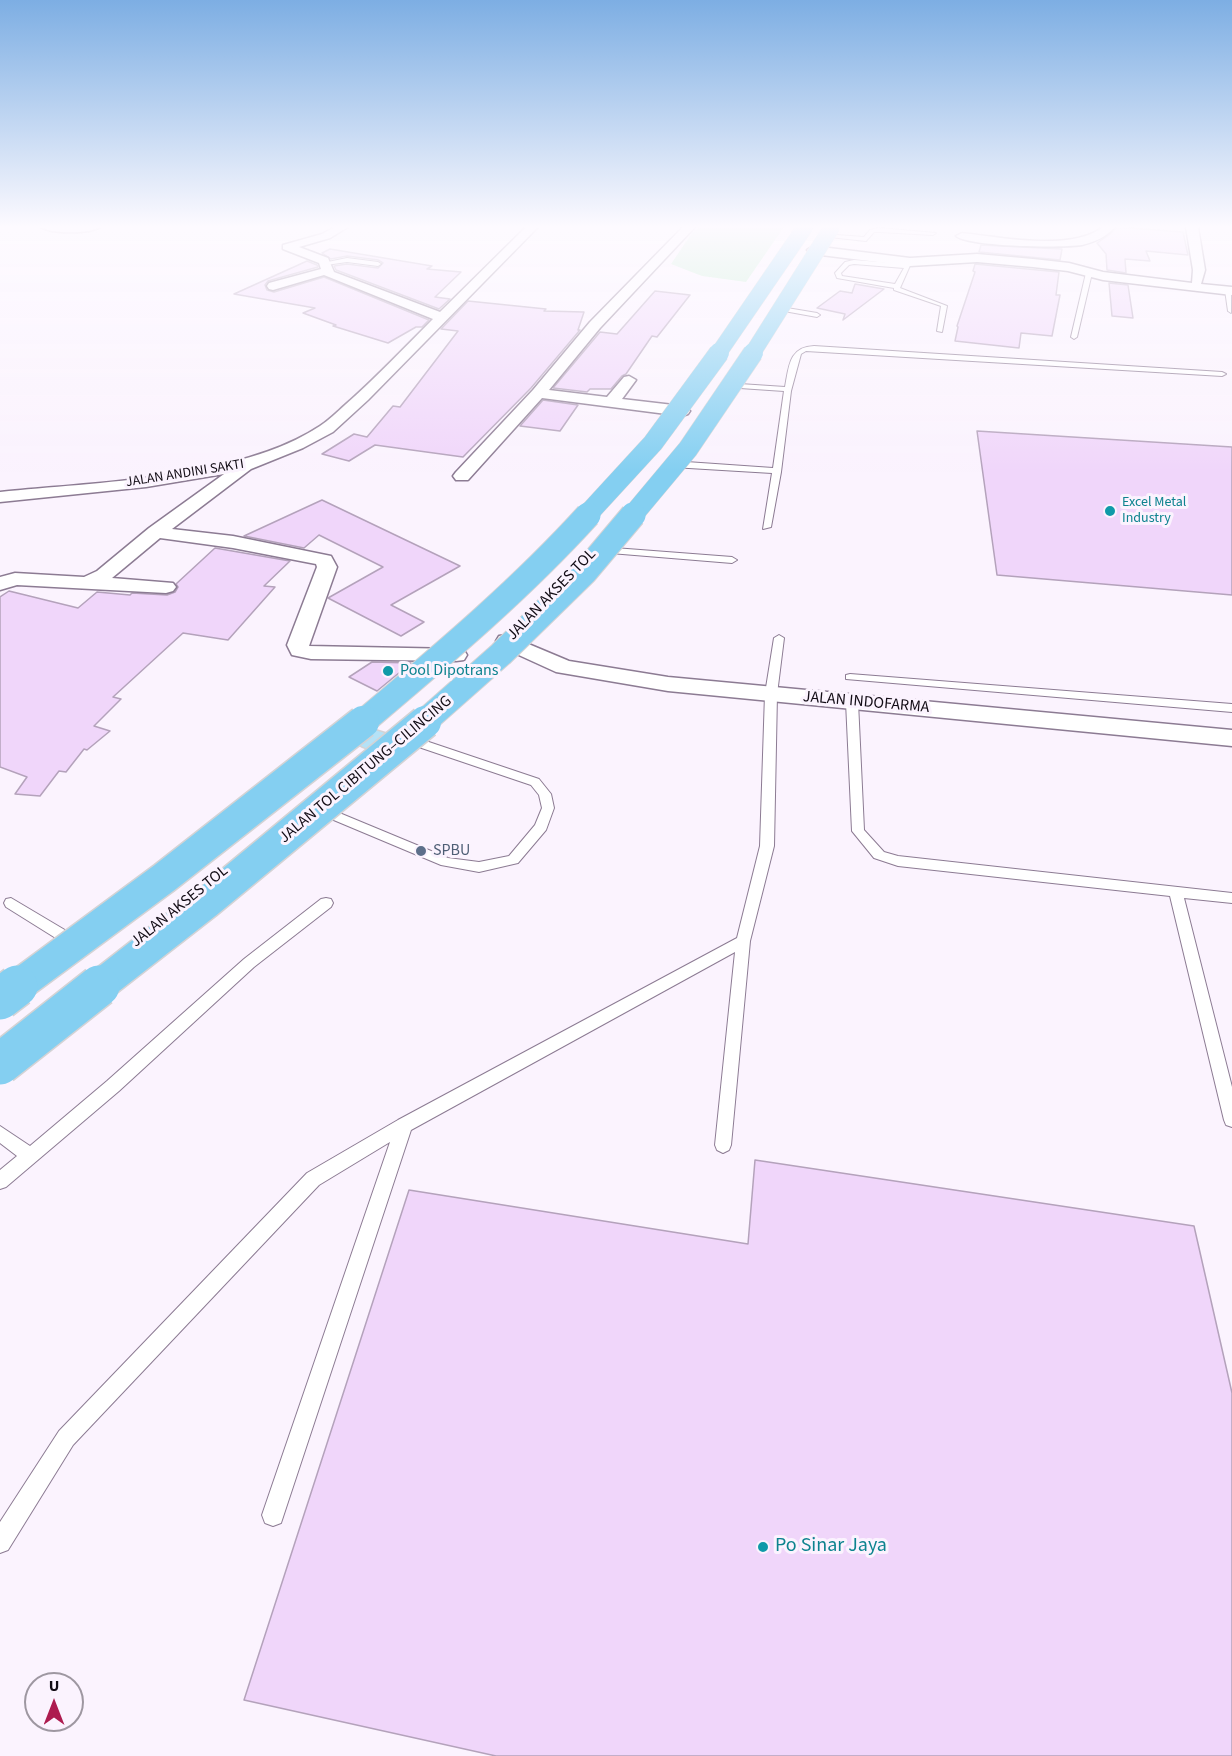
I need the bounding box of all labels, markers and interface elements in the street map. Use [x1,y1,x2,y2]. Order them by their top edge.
street label: JALAN ANDINI SAKTI [125,456,245,492]
place label: Excel Metal Industry [1122,495,1186,528]
marker: Excel Metal Industry [1103,504,1117,518]
street label: JALAN AKSES TOL [504,545,600,645]
place label: Pool Dipotrans [400,661,498,681]
marker: Pool Dipotrans [381,664,395,678]
street label: JALAN INDOFARMA [802,688,930,718]
street label: JALAN TOL CIBITUNG–CILINCING [276,692,456,848]
place label: SPBU [433,841,470,861]
marker: SPBU [414,844,428,858]
street label: JALAN AKSES TOL [128,862,232,952]
place label: Po Sinar Jaya [775,1535,887,1559]
marker: Po Sinar Jaya [756,1540,770,1554]
north arrow [24,1672,84,1732]
text: U [49,1675,59,1697]

